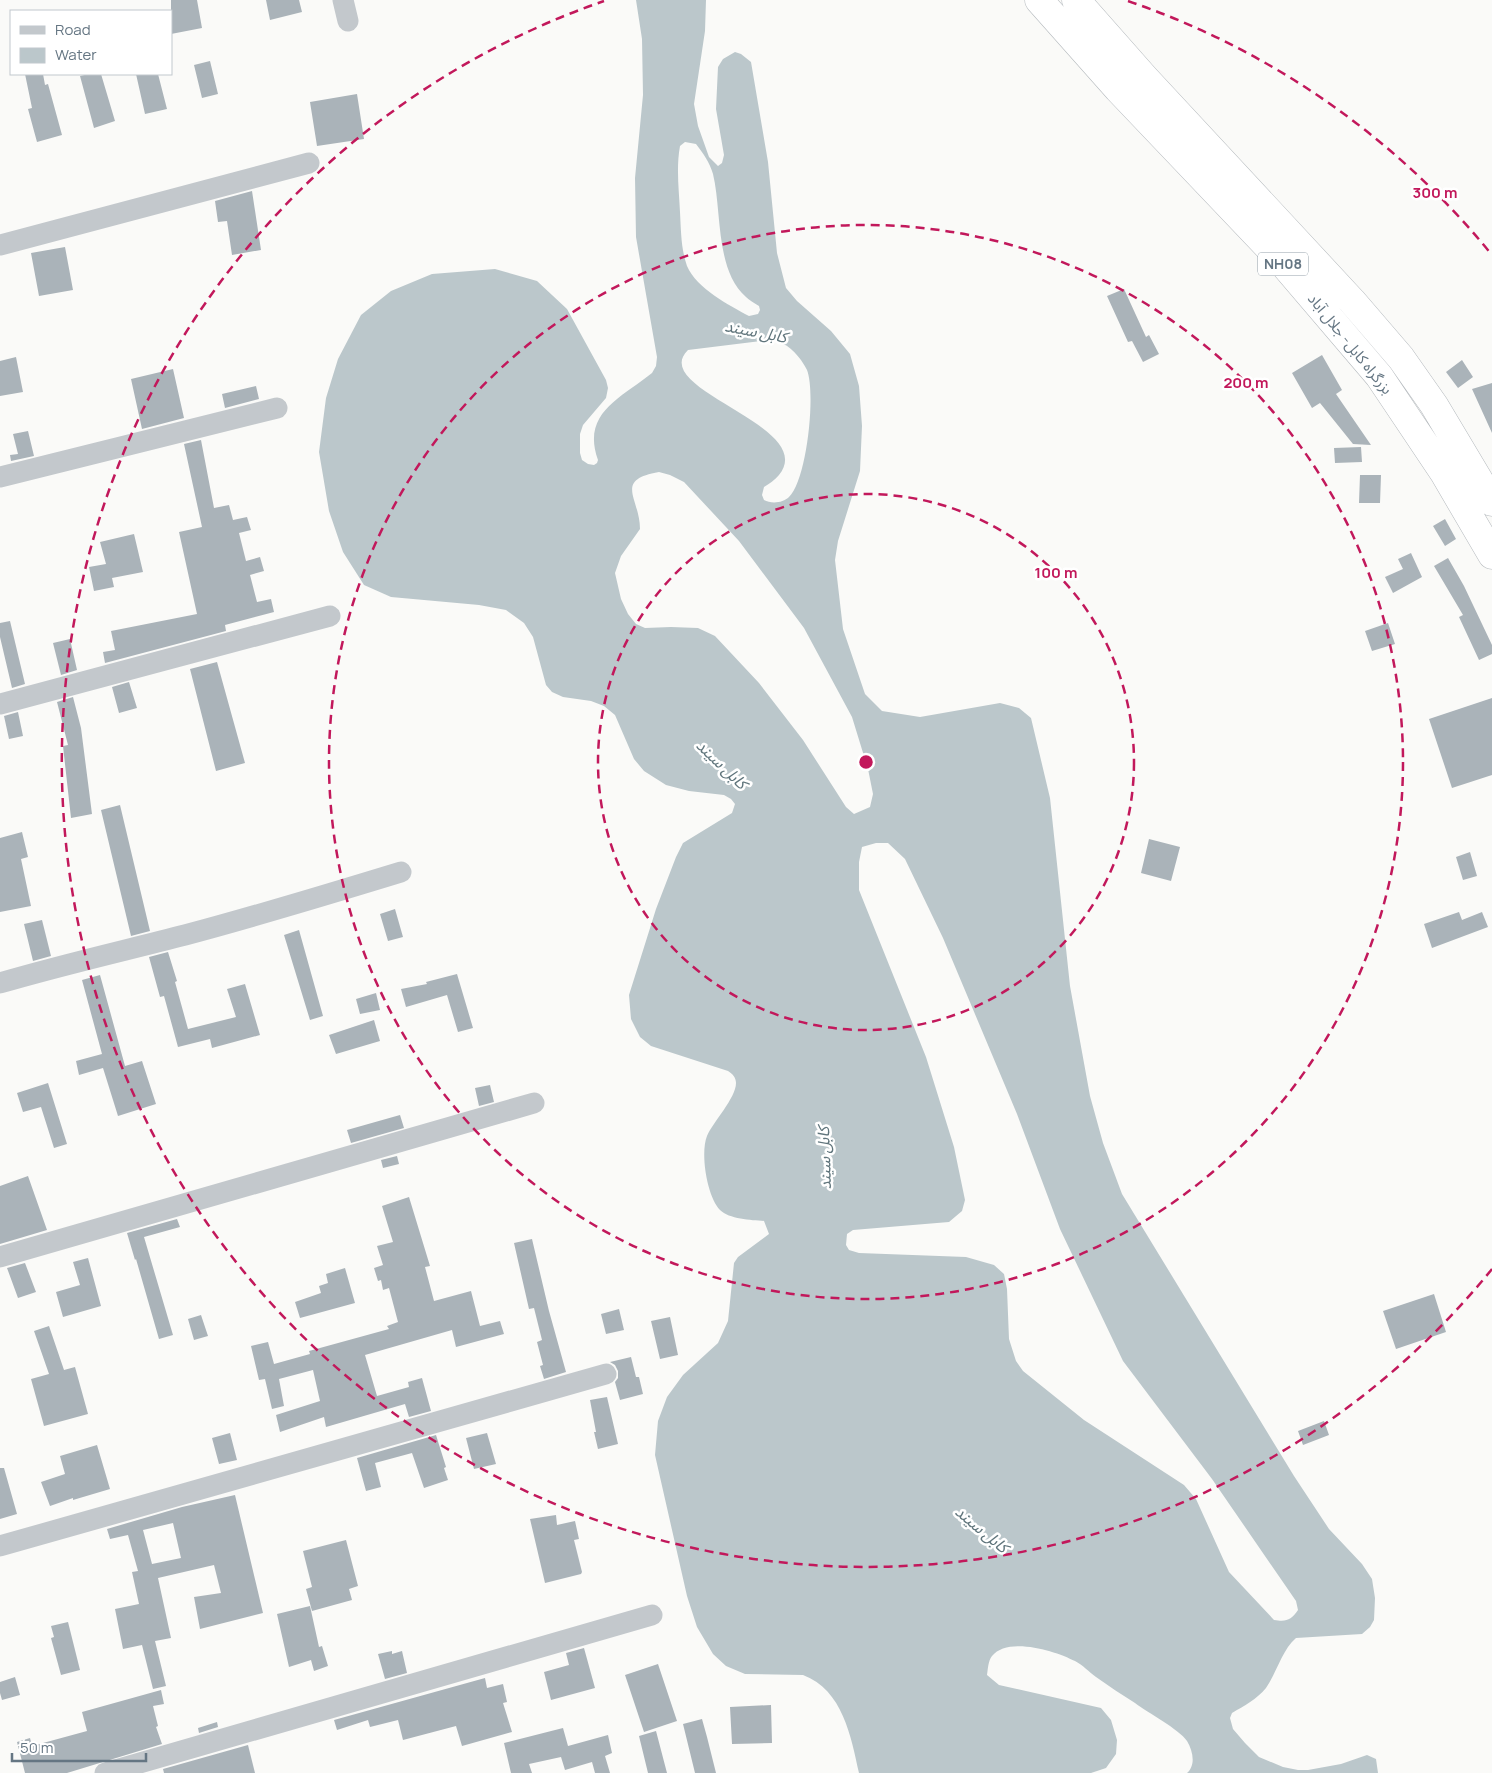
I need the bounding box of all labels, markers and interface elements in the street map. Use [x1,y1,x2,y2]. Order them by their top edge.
legend [10,10,172,75]
text: Road [55,19,91,40]
text: Water [55,44,97,65]
text: 300 m [1413,182,1457,203]
road number: NH08 [1258,252,1308,276]
street label: بزرگراه کابل- جلال آباد [1303,289,1398,399]
water label: کابل سيند [723,314,792,348]
text: 200 m [1223,372,1269,393]
text: 100 m [1035,562,1077,583]
water label: کابل سيند [692,734,755,796]
centre of rings [857,753,875,771]
water label: کابل سيند [812,1123,836,1190]
water label: کابل سيند [951,1500,1016,1560]
scale bar [12,1730,146,1762]
text: 50 m [20,1737,54,1758]

